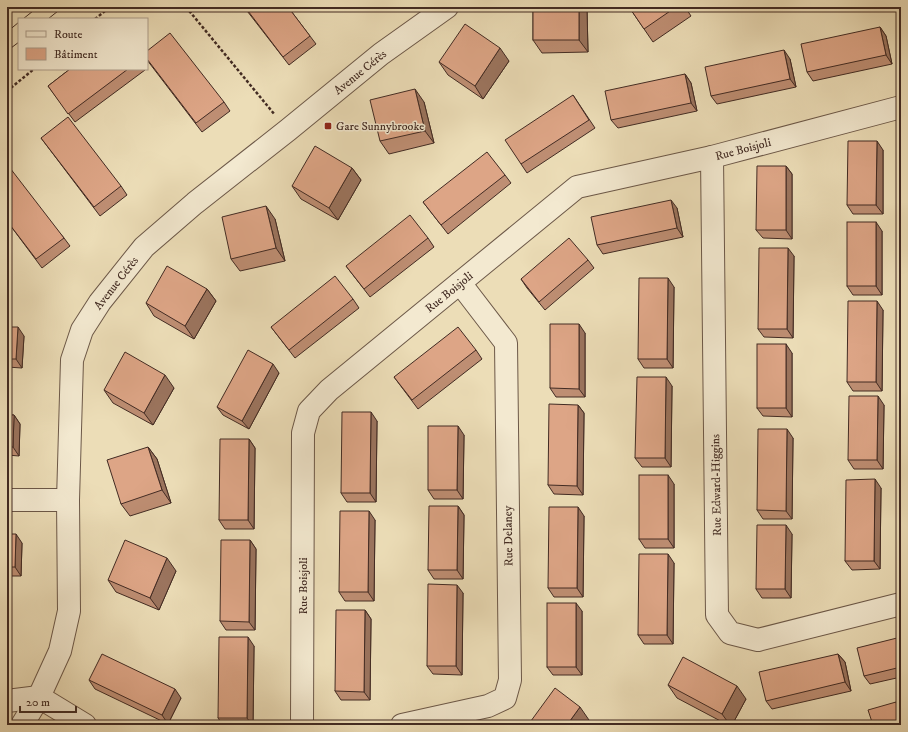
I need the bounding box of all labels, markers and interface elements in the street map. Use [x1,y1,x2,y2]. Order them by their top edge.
legend [18,18,148,70]
text: Route [54,27,82,42]
text: Bâtiment [54,47,98,62]
street label: Avenue Cérès [331,47,390,98]
place label: Gare Sunnybrooke [336,119,424,134]
marker: Gare Sunnybrooke [323,121,333,131]
street label: Rue Boisjoli [714,135,773,164]
street label: Avenue Cérès [91,254,142,313]
street label: Rue Boisjoli [422,269,476,316]
street label: Rue Edward-Higgins [708,434,725,536]
street label: Rue Delaney [500,505,517,567]
street label: Rue Boisjoli [296,557,311,615]
scale bar [20,688,76,714]
text: 20 m [26,695,50,710]

